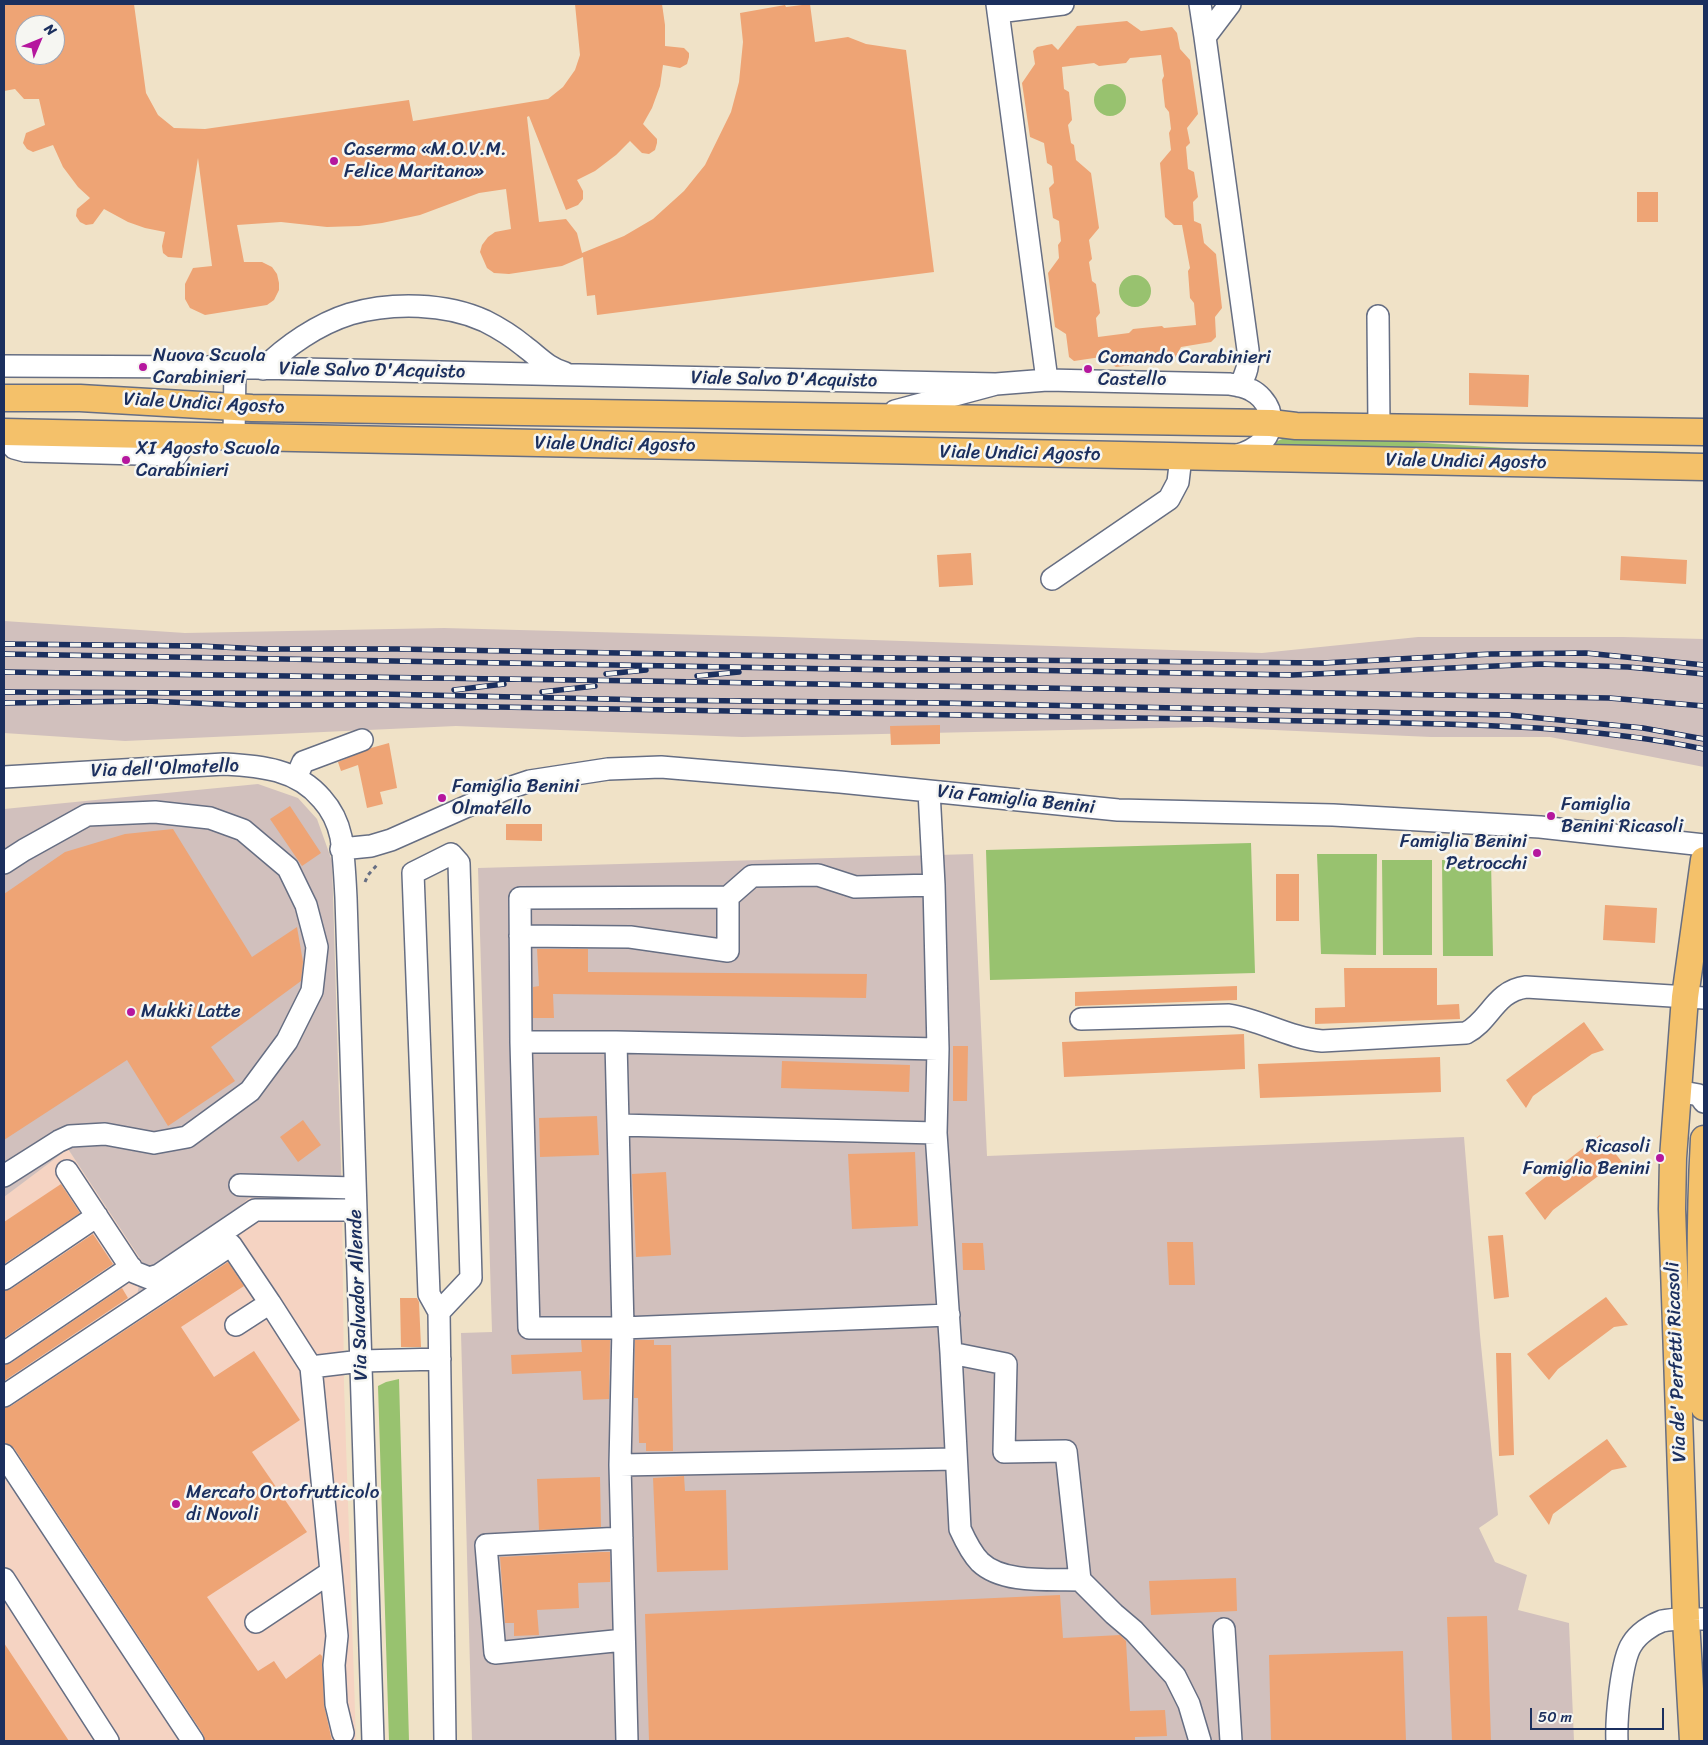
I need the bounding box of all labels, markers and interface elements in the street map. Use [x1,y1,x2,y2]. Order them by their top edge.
north arrow [15,15,65,65]
text: N [38,17,63,42]
place label: Caserma «M.O.V.M. Felice Maritano» [344,139,507,183]
marker: Caserma «M.O.V.M. Felice Maritano» [328,155,340,167]
place label: Nuova Scuola Carabinieri [153,345,266,389]
place label: Comando Carabinieri Castello [1098,347,1271,391]
street label: Viale Salvo D'Acquisto [279,358,465,384]
marker: Nuova Scuola Carabinieri [137,361,149,373]
marker: Comando Carabinieri Castello [1082,363,1094,375]
street label: Viale Salvo D'Acquisto [691,367,877,393]
street label: Viale Undici Agosto [123,388,285,420]
street label: Viale Undici Agosto [534,432,696,458]
place label: XI Agosto Scuola Carabinieri [136,438,280,482]
street label: Viale Undici Agosto [939,441,1101,467]
street label: Viale Undici Agosto [1385,449,1547,475]
marker: XI Agosto Scuola Carabinieri [120,454,132,466]
street label: Via dell'Olmatello [91,755,239,783]
place label: Famiglia Benini Olmatello [452,776,579,820]
street label: Via Famiglia Benini [936,780,1096,820]
marker: Famiglia Benini Olmatello [436,792,448,804]
place label: Famiglia Benini Ricasoli [1561,794,1683,838]
marker: Famiglia Benini Ricasoli [1545,810,1557,822]
place label: Famiglia Benini Petrocchi [1400,831,1527,875]
marker: Famiglia Benini Petrocchi [1531,847,1543,859]
place label: Mukki Latte [141,1001,241,1023]
marker: Mukki Latte [125,1006,137,1018]
place label: Ricasoli Famiglia Benini [1523,1136,1650,1180]
marker: Ricasoli Famiglia Benini [1654,1152,1666,1164]
street label: Via Salvador Allende [345,1209,373,1381]
street label: Via de' Perfetti Ricasoli [1662,1261,1692,1463]
place label: Mercato Ortofrutticolo di Novoli [186,1482,379,1526]
marker: Mercato Ortofrutticolo di Novoli [170,1498,182,1510]
scale bar [1533,1698,1667,1730]
text: 50 m [1538,1704,1572,1730]

